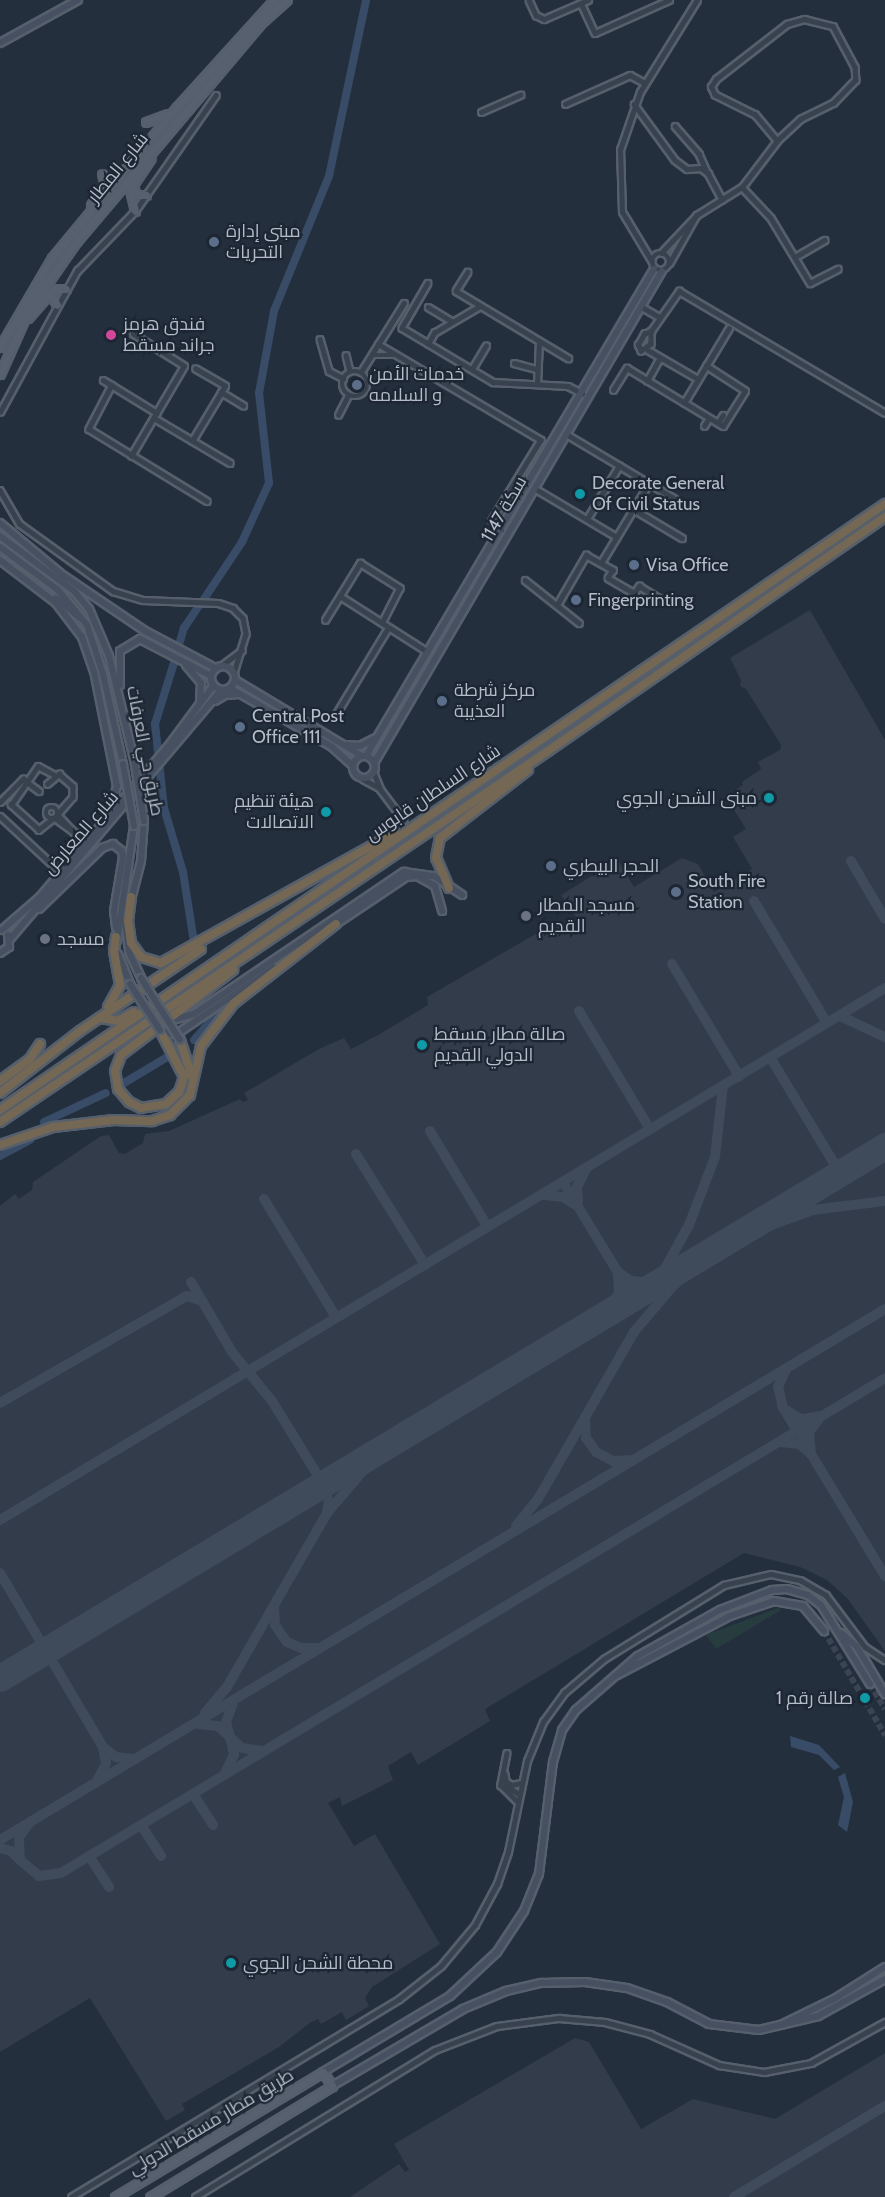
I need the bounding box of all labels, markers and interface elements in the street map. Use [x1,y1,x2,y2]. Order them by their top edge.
street label: شارع المطار [83,128,153,208]
place label: مبنى إدارة التحريات [226,221,301,264]
marker: مبنى إدارة التحريات [207,235,221,249]
place label: فندق هرمز جراند مسقط [123,314,215,356]
marker: فندق هرمز جراند مسقط [104,328,118,342]
place label: خدمات الأمن و السلامه [369,364,464,406]
marker: خدمات الأمن و السلامه [350,378,364,392]
street label: سكة 1147 [477,472,531,546]
place label: Decorate General Of Civil Status [592,473,724,516]
marker: Decorate General Of Civil Status [573,487,587,501]
place label: Visa Office [646,554,728,576]
marker: Visa Office [627,558,641,572]
place label: Fingerprinting [588,589,693,611]
marker: Fingerprinting [569,593,583,607]
place label: مركز شرطة العذيبة [454,680,535,722]
street label: طريق حي العرفات [122,684,168,818]
marker: مركز شرطة العذيبة [435,694,449,708]
place label: Central Post Office 111 [252,706,344,748]
marker: Central Post Office 111 [233,720,247,734]
street label: شارع السلطان قابوس [362,740,504,846]
street label: شارع المعارض [39,787,123,879]
place label: مبنى الشحن الجوي [616,787,757,809]
place label: هيئة تنظيم الاتصالات [234,791,314,834]
marker: مبنى الشحن الجوي [762,791,776,805]
marker: هيئة تنظيم الاتصالات [319,805,333,819]
place label: الحجر البيطري [563,855,659,877]
marker: الحجر البيطري [544,859,558,873]
place label: South Fire Station [688,871,765,914]
marker: South Fire Station [669,885,683,899]
place label: مسجد المطار القديم [538,895,635,938]
marker: مسجد المطار القديم [519,909,533,923]
place label: مسجد [57,928,105,950]
marker: مسجد [38,932,52,946]
place label: صالة مطار مسقط الدولي القديم [434,1024,565,1066]
marker: صالة مطار مسقط الدولي القديم [415,1038,429,1052]
place label: صالة رقم 1 [776,1687,853,1709]
marker: صالة رقم 1 [858,1691,872,1705]
place label: محطة الشحن الجوي [243,1952,393,1974]
marker: محطة الشحن الجوي [224,1956,238,1970]
street label: طريق مطار مسقط الدولي [125,2064,297,2180]

